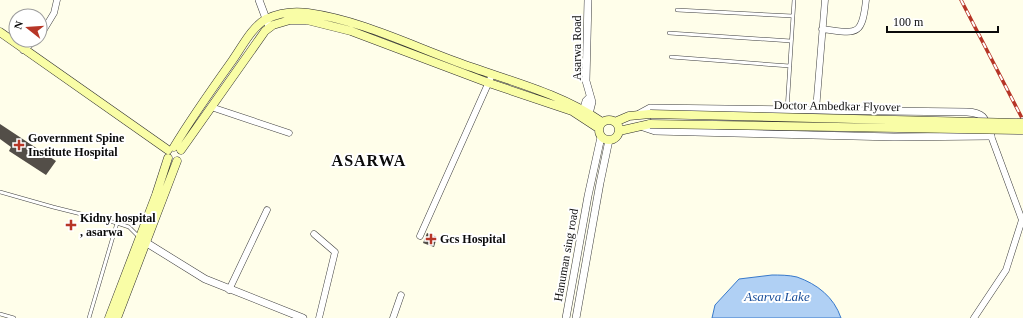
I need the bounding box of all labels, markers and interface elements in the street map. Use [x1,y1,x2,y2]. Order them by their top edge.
north arrow [8,8,48,48]
scale bar [887,8,998,34]
text: 100 m [893,15,924,29]
street label: Asarwa Road [570,16,584,80]
text: N [12,19,25,31]
street label: Doctor Ambedkar Flyover [774,98,900,114]
place label: Government Spine Institute Hospital [28,131,125,159]
marker: Government Spine Institute Hospital [13,139,25,151]
district label: ASARWA [332,152,406,169]
street label: Hanuman sing road [551,208,581,302]
place label: Kidny hospital , asarwa [80,211,156,239]
marker: Kidny hospital , asarwa [65,219,77,231]
place label: Gcs Hospital [440,232,506,246]
marker: Gcs Hospital [425,233,437,245]
water label: Asarva Lake [743,289,810,304]

